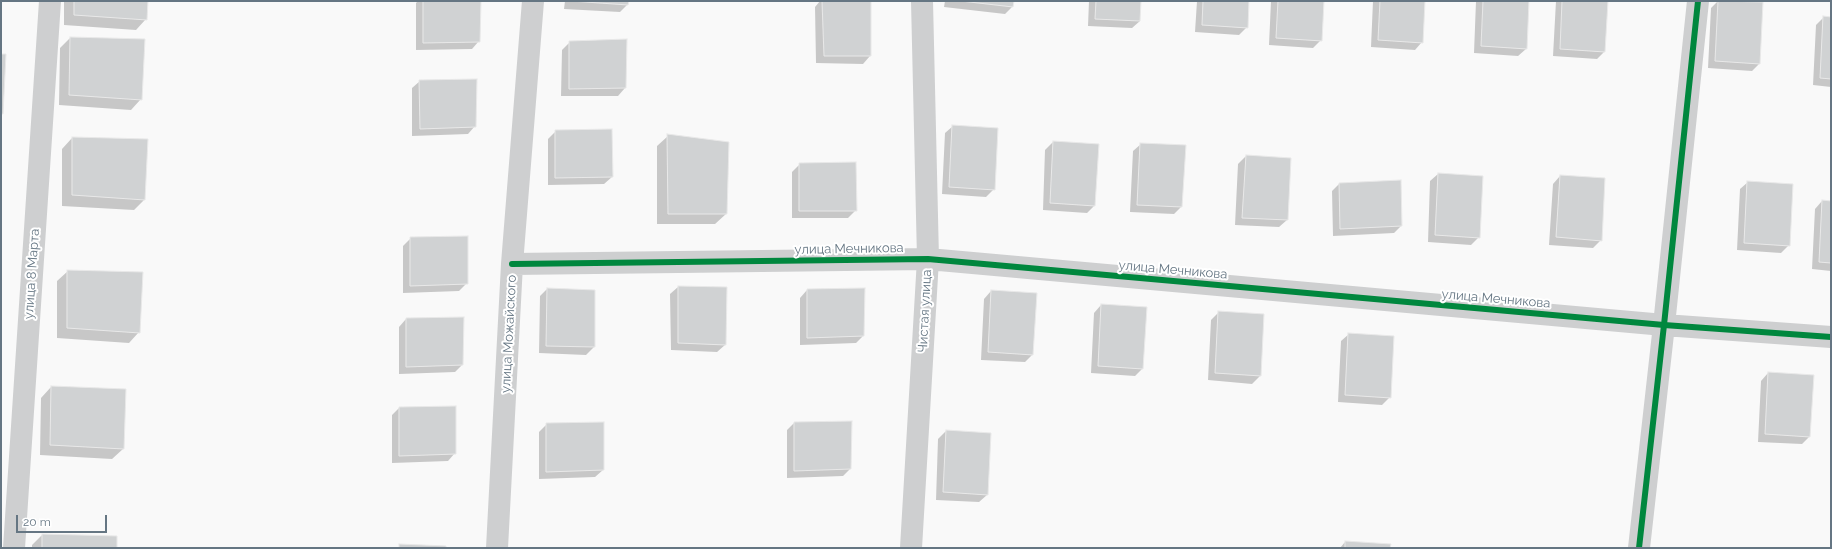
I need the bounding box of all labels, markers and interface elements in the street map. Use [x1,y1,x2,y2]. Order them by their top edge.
street label: улица 8 Марта [21,228,43,320]
street label: улица Мечникова [794,240,904,258]
street label: улица Мечникова [1118,257,1228,283]
street label: Чистая улица [915,269,935,353]
street label: улица Можайского [498,274,520,394]
street label: улица Мечникова [1441,286,1551,312]
scale bar [18,507,109,533]
text: 20 m [23,515,51,529]

